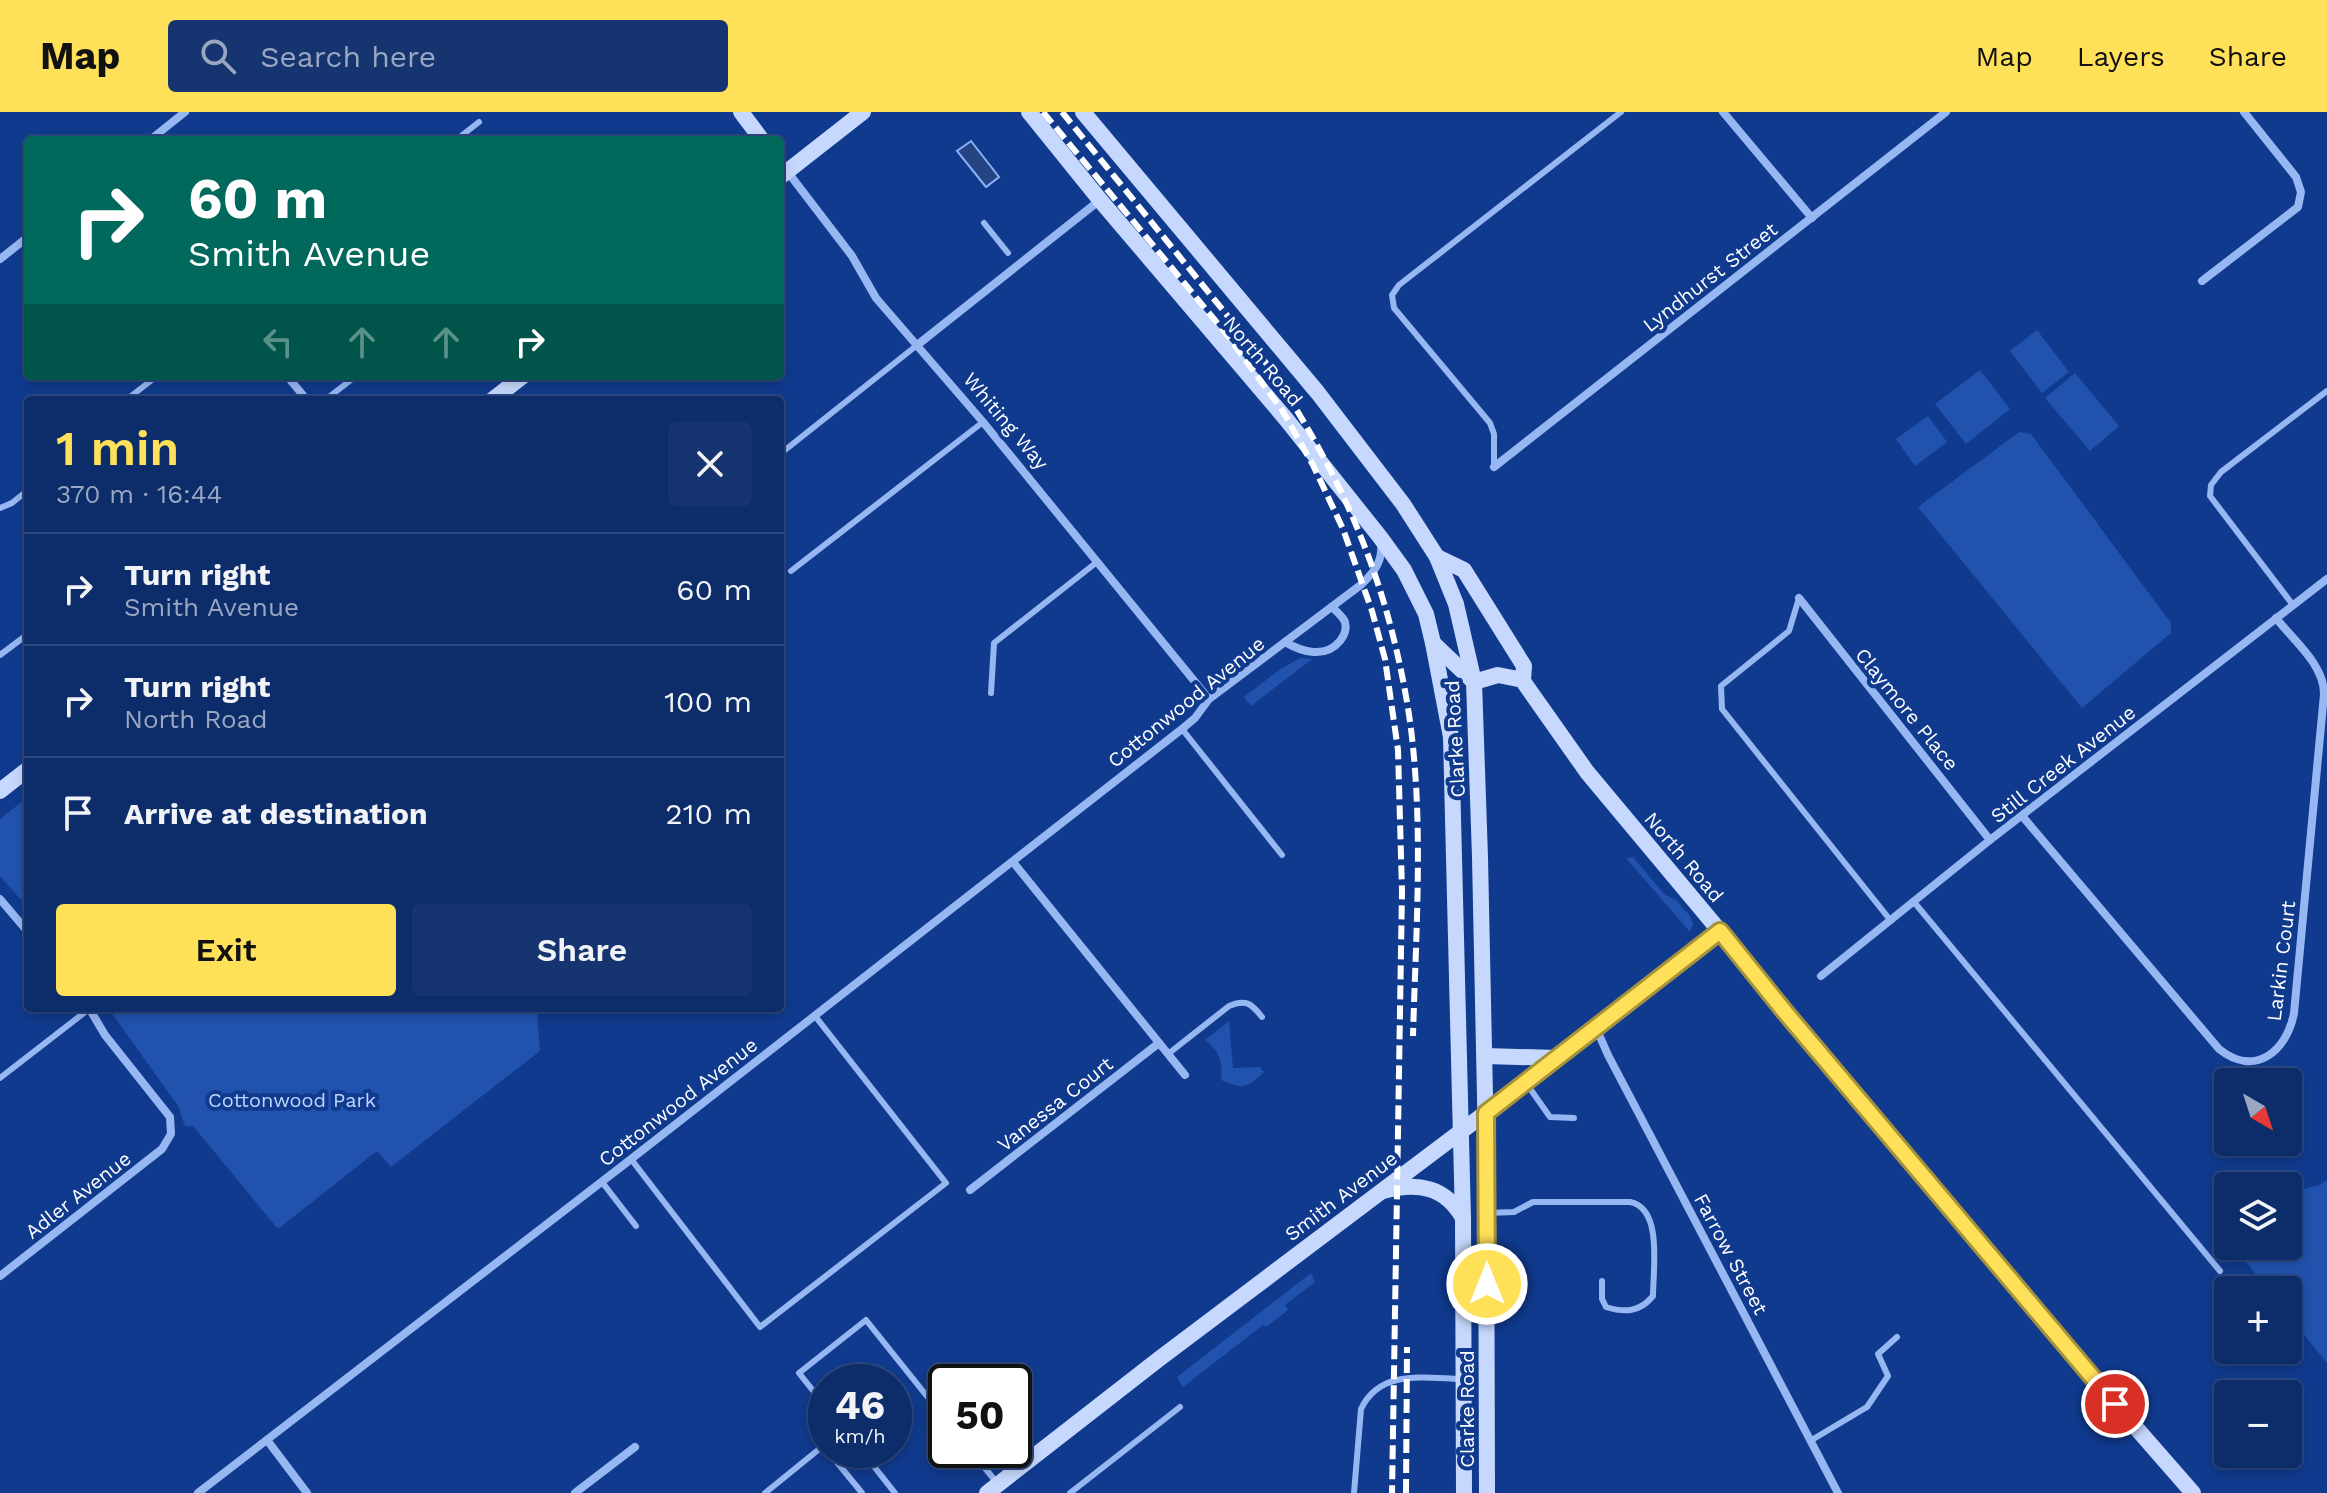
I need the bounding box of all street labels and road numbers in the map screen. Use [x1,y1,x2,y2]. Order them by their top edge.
street label: Lyndhurst Street [1638,217,1782,337]
street label: North Road [1218,311,1308,411]
street label: Whiting Way [958,368,1054,475]
street label: Cottonwood Avenue [1103,631,1269,773]
street label: Claymore Place [1850,643,1964,775]
street label: Clarke Road [1440,680,1470,798]
street label: Still Creek Avenue [1986,700,2140,828]
street label: North Road [1639,807,1729,907]
street label: Larkin Court [2262,899,2300,1023]
street label: Cottonwood Avenue [594,1033,762,1171]
street label: Vanessa Court [993,1051,1118,1156]
street label: Adler Avenue [20,1146,136,1244]
street label: Smith Avenue [1280,1146,1402,1246]
street label: Farrow Street [1689,1189,1773,1319]
street label: Clarke Road [1455,1350,1479,1468]

